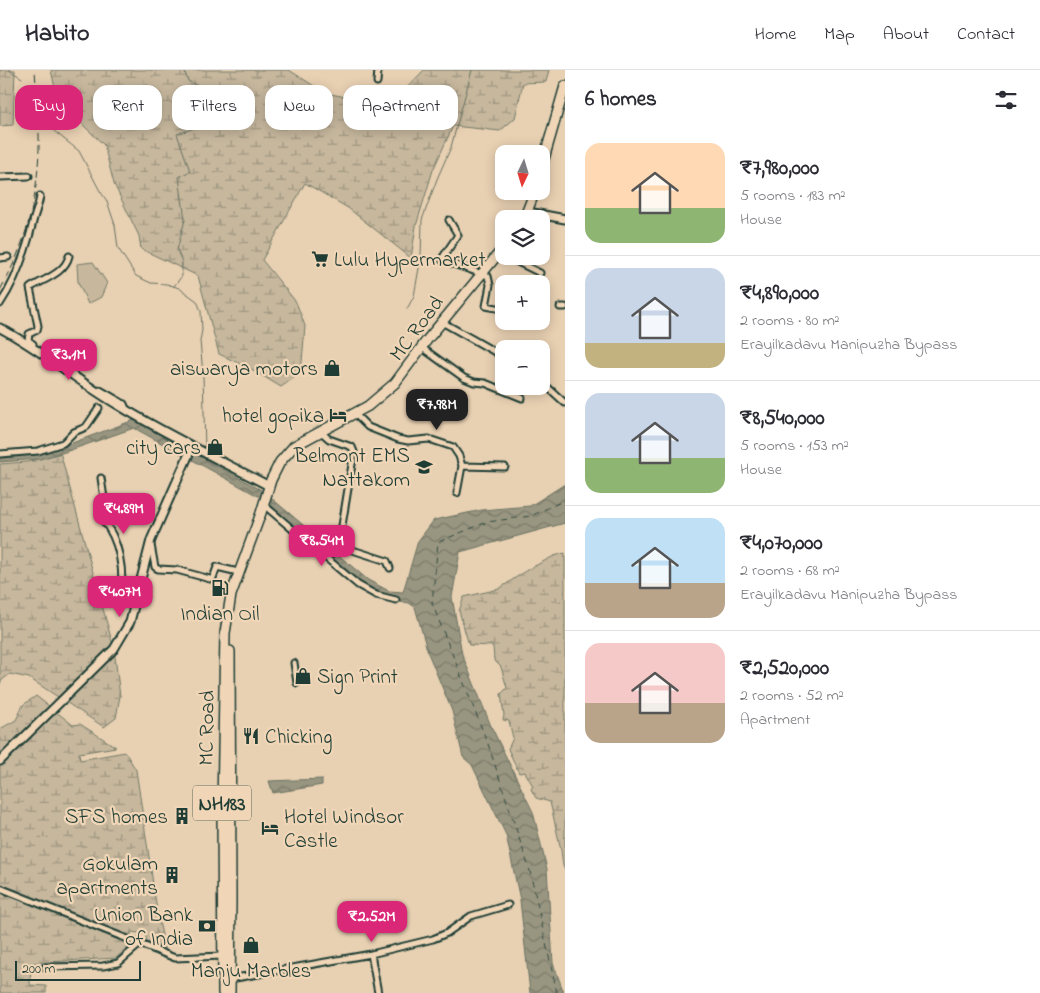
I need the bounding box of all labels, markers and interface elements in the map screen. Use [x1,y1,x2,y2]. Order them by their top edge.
text: Habito [25,17,89,52]
text: Home [755,22,796,48]
text: Map [824,22,855,48]
text: About [883,22,929,48]
text: Contact [957,22,1015,48]
chip: Buy [15,85,83,130]
chip: Rent [93,85,162,130]
chip: Filters [172,85,255,130]
chip: New [265,85,333,130]
chip: Apartment [343,85,458,130]
text: 6 homes [585,85,657,115]
icon: filters [992,86,1020,114]
north arrow [495,145,550,200]
map controls [495,145,550,395]
text: ₹7,980,000 [740,154,819,184]
icon: home [625,163,685,223]
text: 5 rooms · 183 m² [740,184,846,208]
text: House [740,208,782,232]
button: layers [495,210,550,265]
place label: Lulu Hypermarket [334,246,485,278]
supermarket icon: Lulu Hypermarket [310,249,330,269]
button: + [495,275,550,330]
text: ₹4,890,000 [740,279,819,309]
icon: home [625,288,685,348]
street label: MC Road [383,290,452,368]
text: 2 rooms · 80 m² [740,309,840,333]
text: Erayilkadavu Manipuzha Bypass [740,333,958,357]
pin: ₹3.1M [34,338,104,381]
button: − [495,340,550,395]
text: ₹3.1M [52,343,86,367]
place label: aiswarya motors [170,355,318,387]
shop icon: aiswarya motors [322,358,342,378]
pin: ₹7.98M [396,388,478,431]
text: ₹7.98M [417,393,457,417]
place label: hotel gopika [222,402,324,434]
text: ₹8,540,000 [740,404,825,434]
hotel icon: hotel gopika [328,405,348,425]
icon: home [625,413,685,473]
place label: city cars [126,434,201,466]
text: 5 rooms · 153 m² [740,434,849,458]
shop icon: city cars [205,437,225,457]
place label: Belmont EMS Nattakom [293,442,410,496]
school or university icon: Belmont EMS Nattakom [414,457,434,477]
text: House [740,458,782,482]
pin: ₹4.89M [83,492,165,535]
text: ₹4.89M [104,497,144,521]
pin: ₹8.54M [281,524,363,567]
text: ₹8.54M [300,529,344,553]
text: ₹4,070,000 [740,529,823,559]
icon: home [625,538,685,598]
text: 2 rooms · 68 m² [740,559,840,583]
pin: ₹4.07M [79,576,161,618]
fuel station icon: Indian Oil [210,578,230,598]
text: ₹4.07M [99,580,141,604]
text: Erayilkadavu Manipuzha Bypass [740,583,958,607]
place label: Indian Oil [181,600,259,630]
text: ₹2,520,000 [740,654,829,684]
place label: Sign Print [317,663,398,695]
icon: home [625,663,685,723]
shop icon: Sign Print [293,666,313,686]
text: 2 rooms · 52 m² [740,684,844,708]
street label: MC Road [192,690,224,766]
text: Apartment [740,708,810,732]
place label: Chicking [265,723,332,755]
restaurant icon: Chicking [241,726,261,746]
road number: NH183 [193,786,251,820]
place label: SFS homes [65,803,168,833]
place label: Hotel Windsor Castle [284,803,404,857]
building icon: SFS homes [172,806,192,826]
hotel icon: Hotel Windsor Castle [260,818,280,838]
place label: Gokulam apartments [57,850,158,904]
building icon: Gokulam apartments [162,865,182,885]
pin: ₹2.52M [331,900,413,943]
place label: Union Bank of India [94,901,194,955]
text: ₹2.52M [348,905,396,929]
bank icon: Union Bank of India [197,916,217,936]
shop icon: Manju Marbles [241,935,261,955]
place label: Manju Marbles [191,957,311,987]
scale bar [15,958,141,981]
text: 200 m [22,959,55,980]

